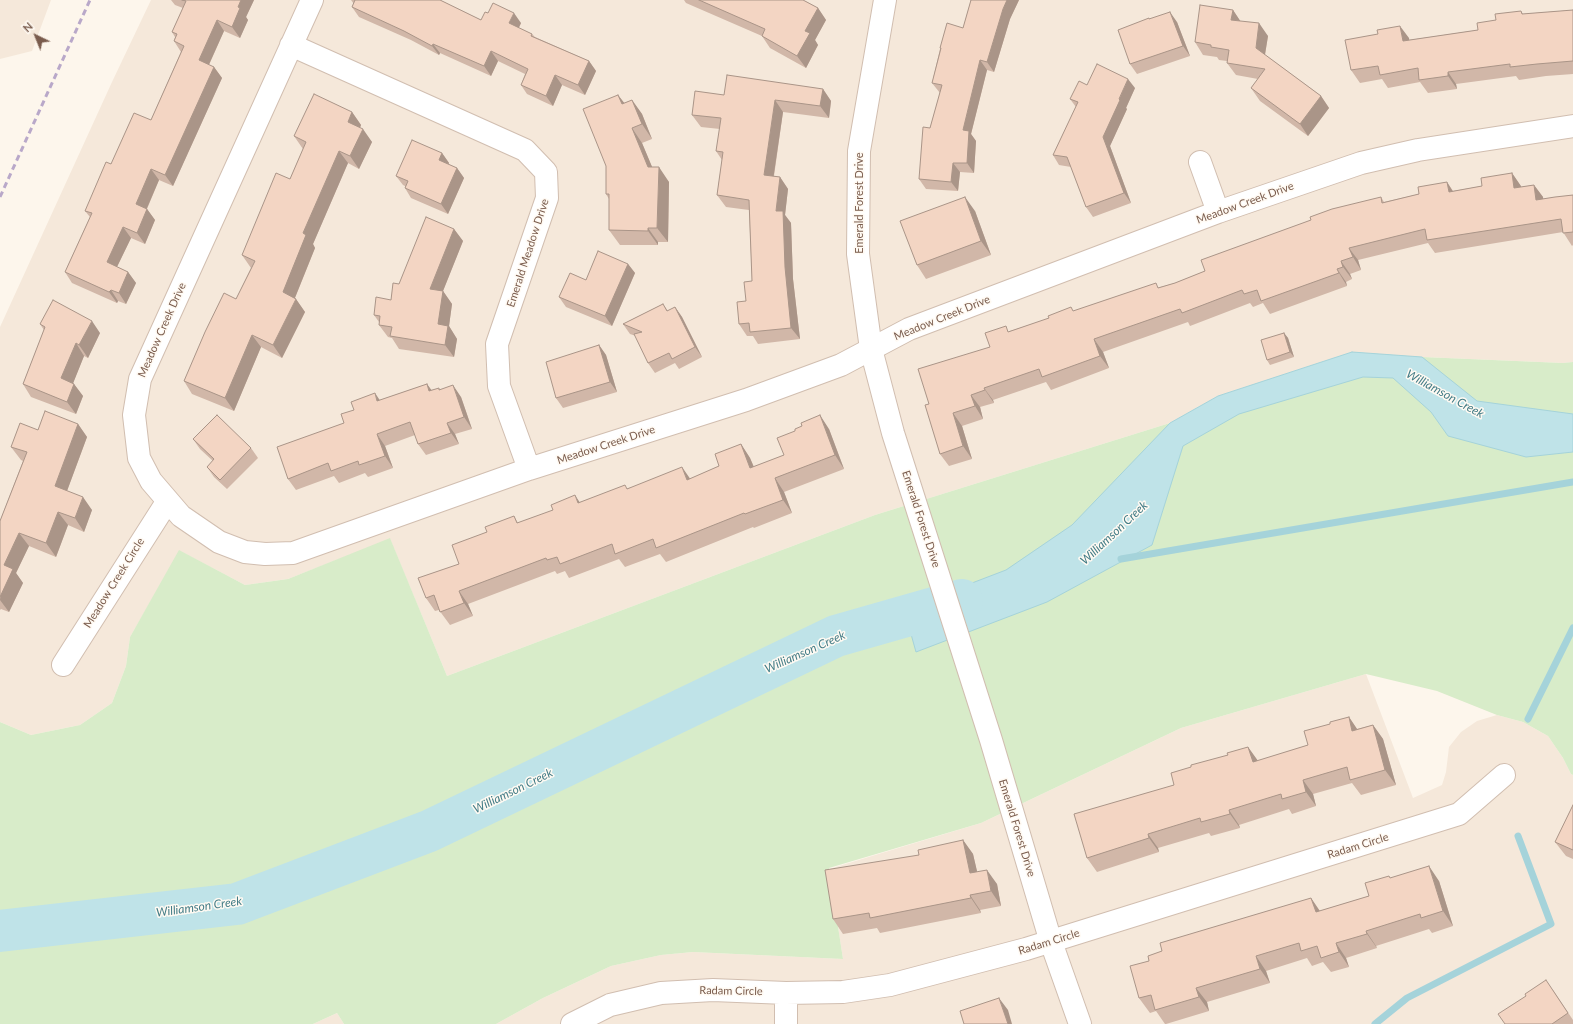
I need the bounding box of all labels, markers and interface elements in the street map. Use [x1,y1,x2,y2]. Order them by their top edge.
north arrow [16,16,56,56]
text: N [20,19,35,35]
street label: Emerald Forest Drive [852,152,866,254]
street label: Meadow Creek Drive [1195,179,1295,227]
street label: Emerald Meadow Drive [504,197,552,309]
street label: Meadow Creek Drive [135,281,189,379]
street label: Meadow Creek Drive [892,293,992,343]
water label: Williamson Creek [1404,367,1486,421]
street label: Meadow Creek Drive [555,423,657,467]
street label: Emerald Forest Drive [899,469,943,569]
water label: Williamson Creek [1077,498,1151,568]
street label: Meadow Creek Circle [81,536,147,630]
water label: Williamson Creek [763,628,847,676]
water label: Williamson Creek [471,766,555,816]
street label: Emerald Forest Drive [996,778,1038,878]
street label: Radam Circle [1326,830,1390,862]
water label: Williamson Creek [155,894,243,920]
street label: Radam Circle [1017,926,1081,958]
street label: Radam Circle [699,984,763,998]

